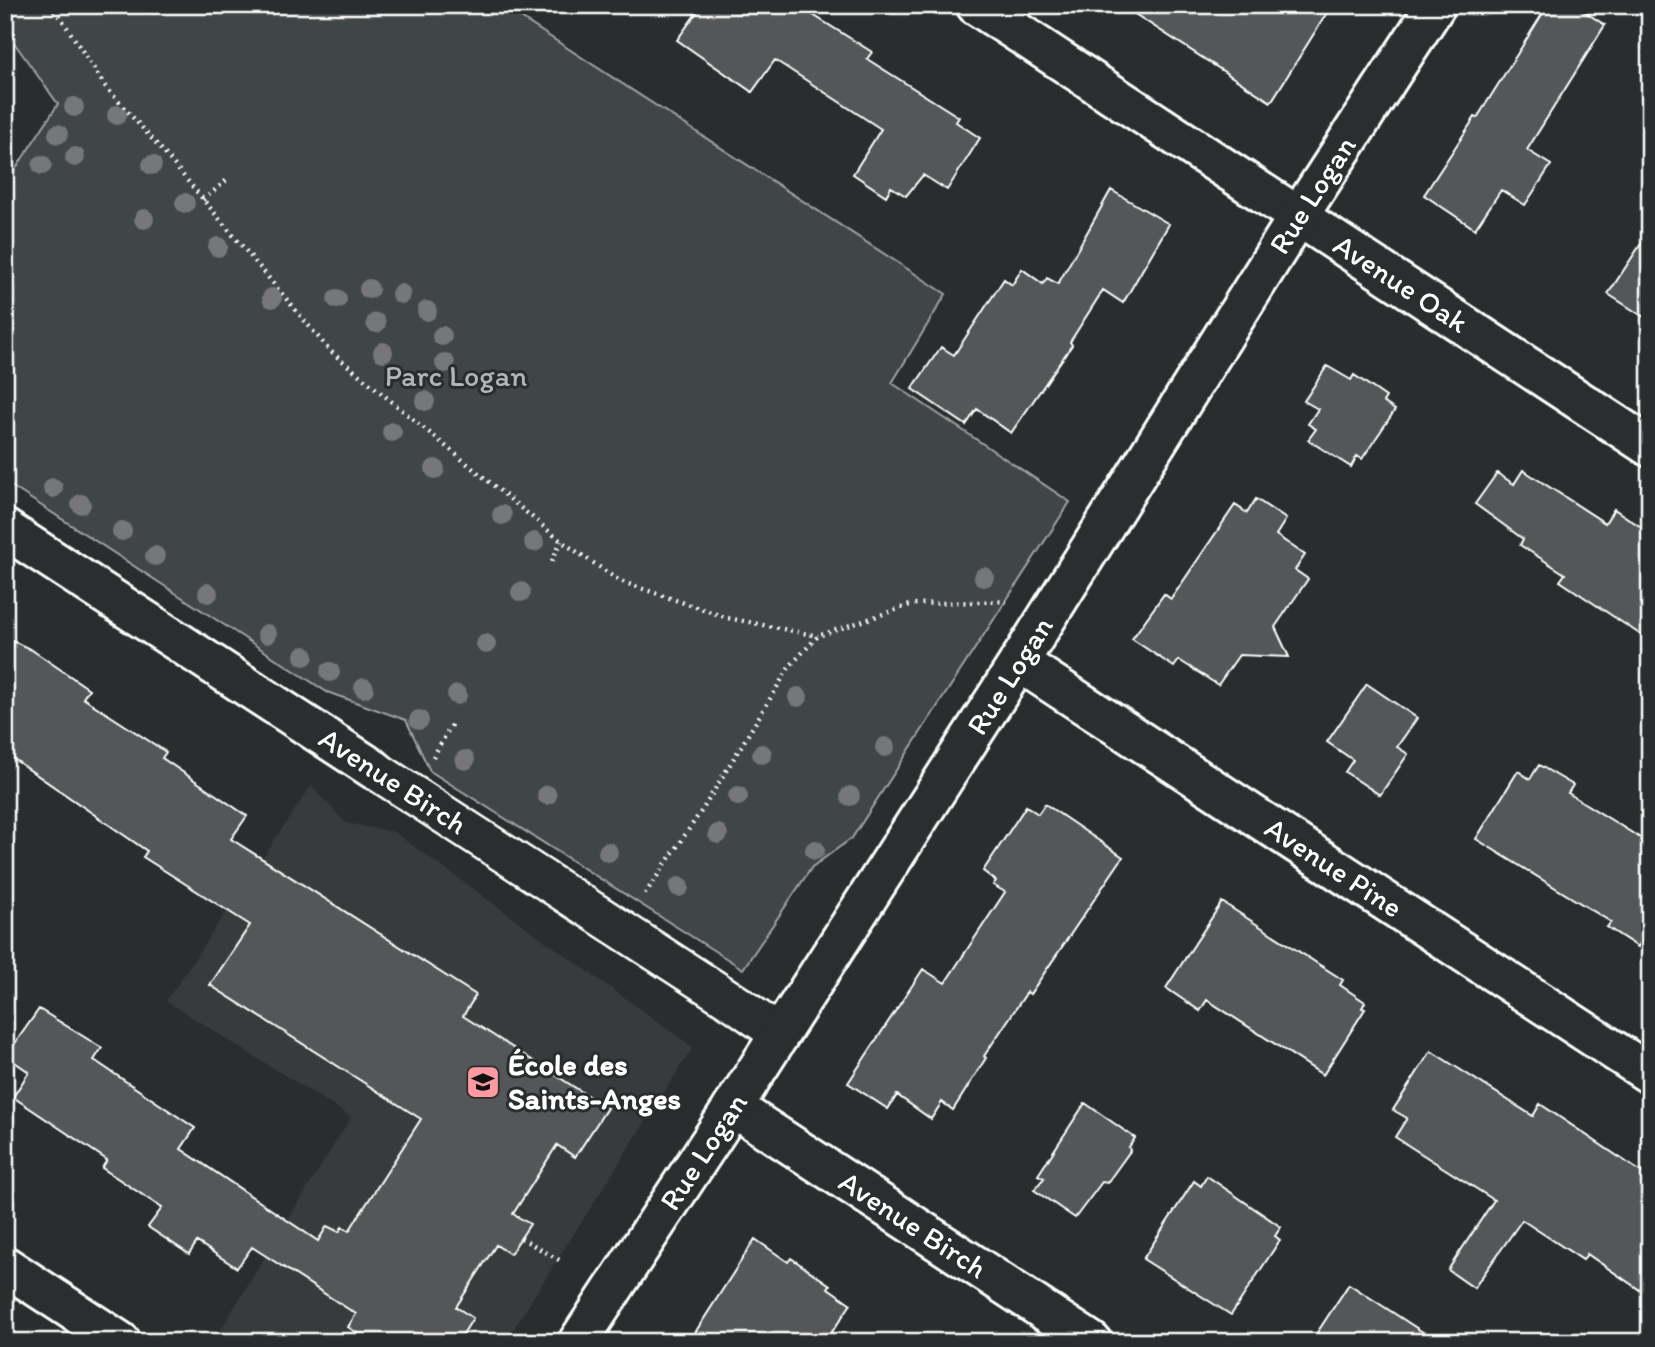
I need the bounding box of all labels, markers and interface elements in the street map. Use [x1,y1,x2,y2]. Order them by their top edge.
street label: Rue Logan [1260,129,1364,261]
street label: Avenue Oak [1327,226,1476,341]
park label: Parc Logan [385,357,527,394]
street label: Rue Logan [958,609,1061,742]
street label: Avenue Birch [312,719,474,842]
street label: Avenue Pine [1258,809,1410,925]
place label: École des Saints-Anges [508,1046,681,1117]
school or university icon: École des Saints-Anges [464,1063,502,1101]
street label: Rue Logan [651,1086,755,1217]
street label: Avenue Birch [832,1163,994,1286]

